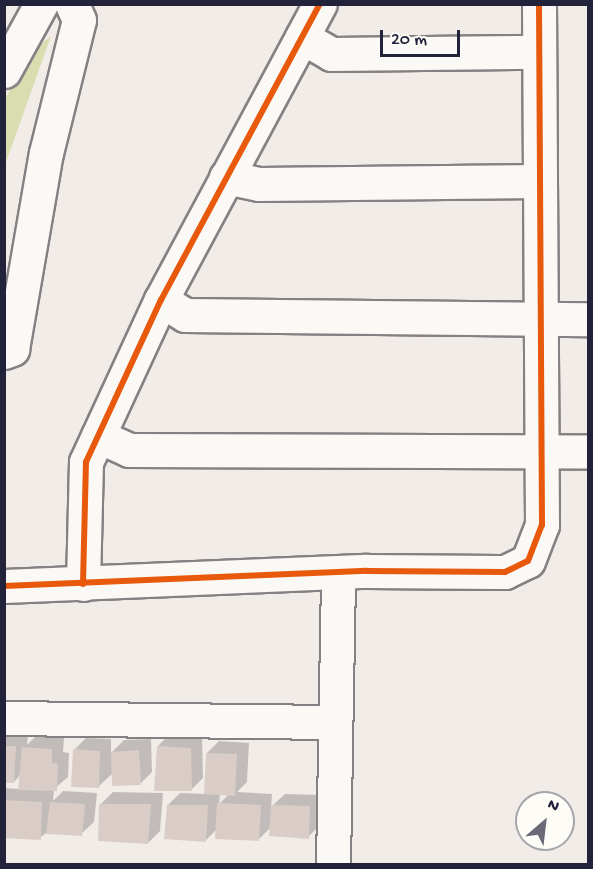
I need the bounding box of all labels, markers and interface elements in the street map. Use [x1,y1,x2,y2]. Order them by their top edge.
scale bar [383,18,462,56]
text: 20 m [391,30,427,51]
north arrow [515,791,575,851]
text: N [544,796,562,817]

